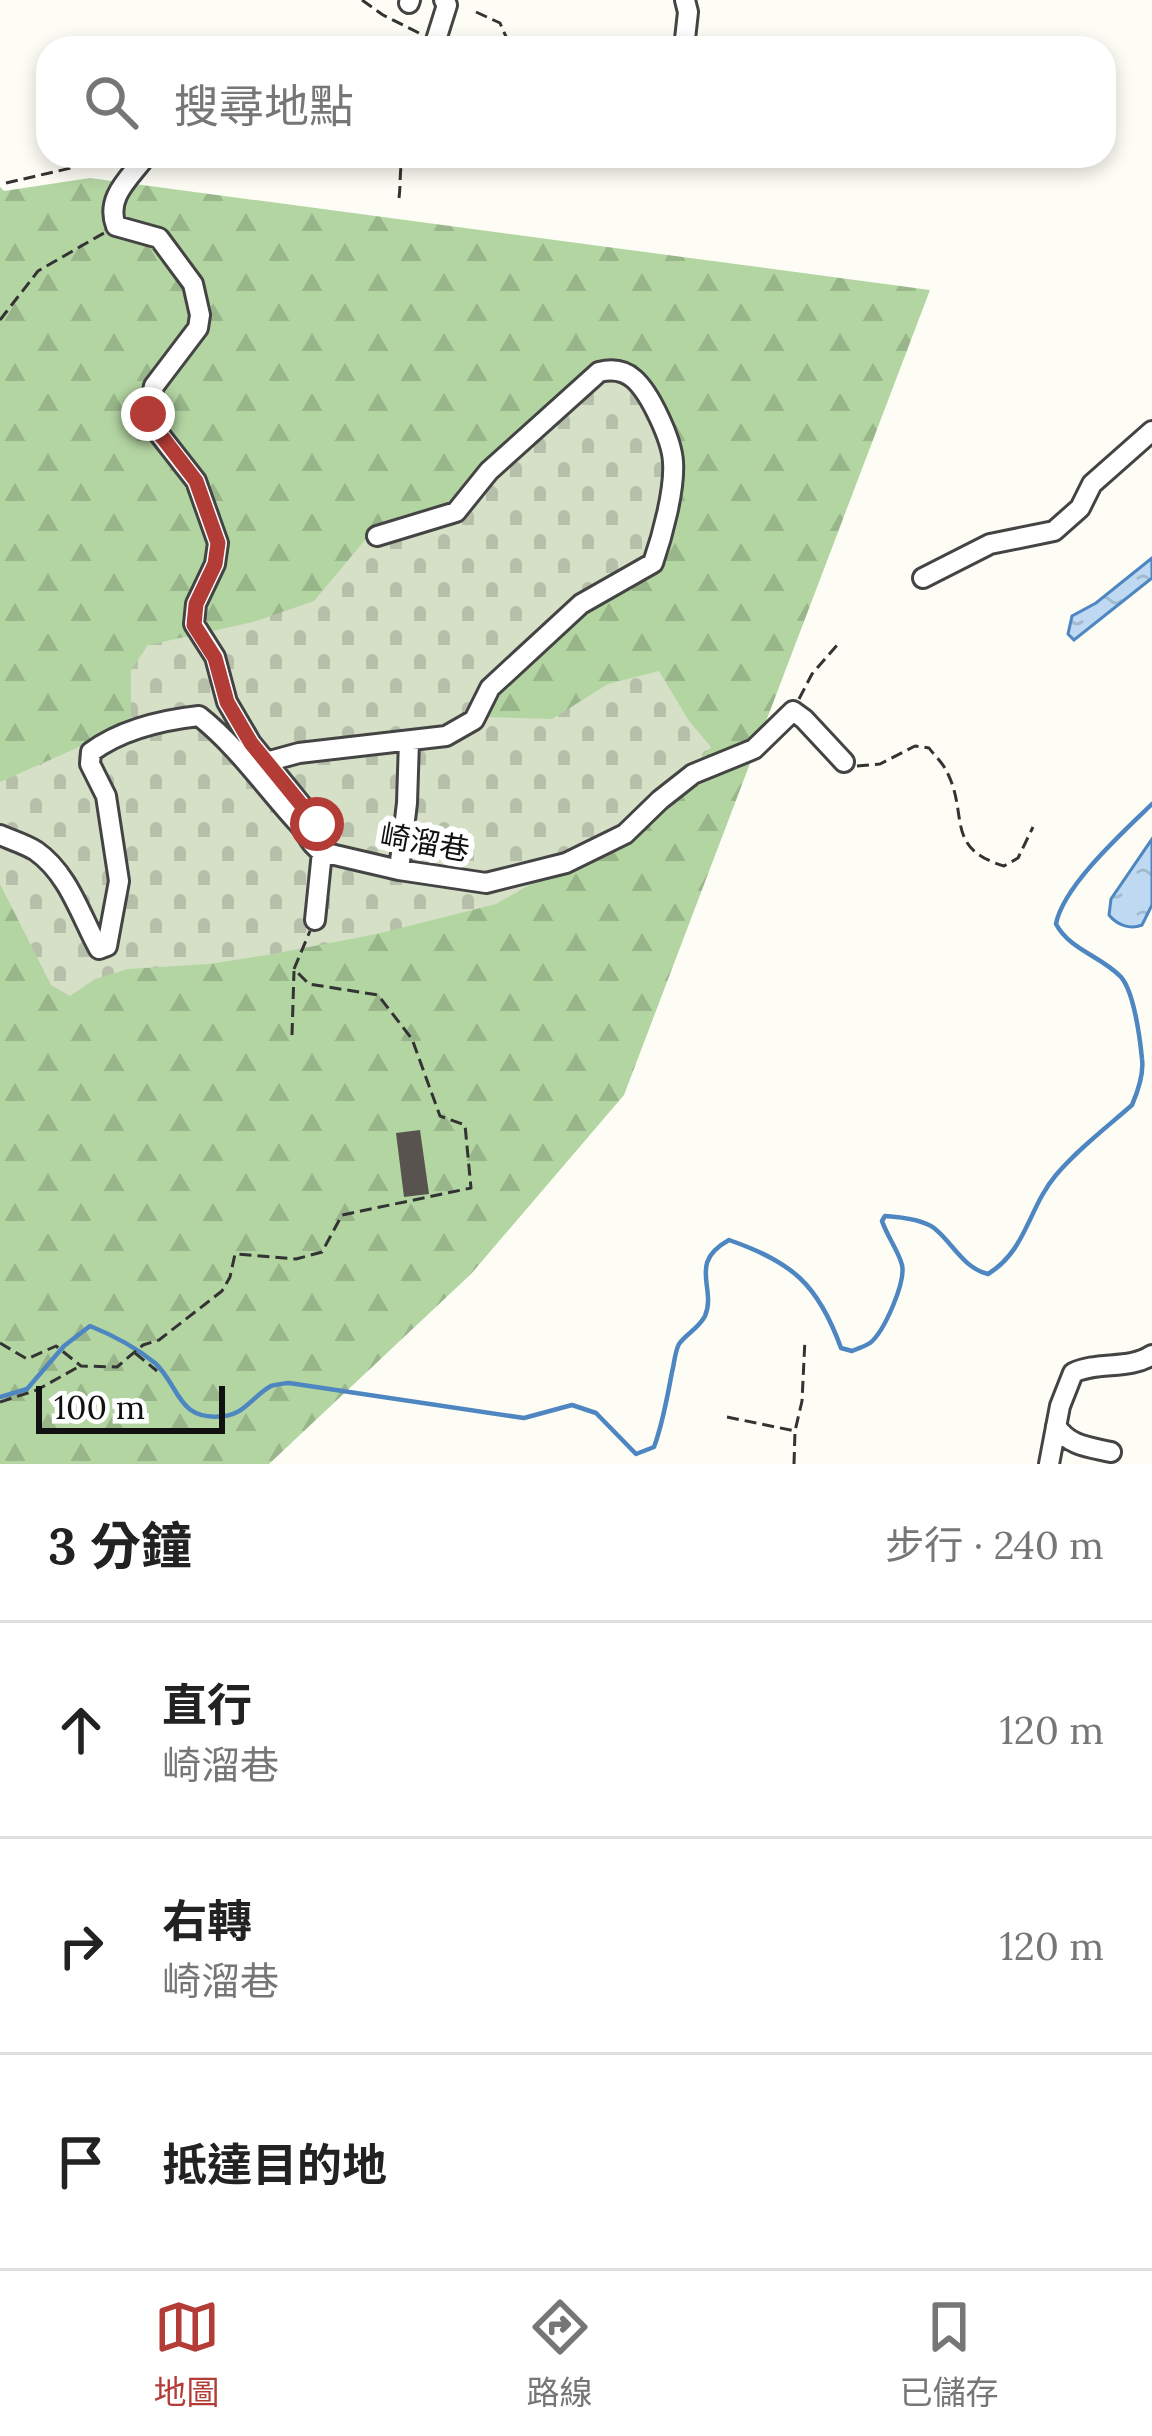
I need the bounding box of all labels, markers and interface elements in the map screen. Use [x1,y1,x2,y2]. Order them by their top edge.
search box [36,36,1116,168]
icon: search [78,69,144,135]
text: 搜尋地點 [174,77,354,134]
route end [121,387,175,441]
route start [290,797,344,851]
street label: 崎溜巷 [377,815,473,869]
scale bar [36,1380,225,1433]
text: 100 m [54,1386,145,1428]
text: 3 分鐘 [48,1513,192,1578]
text: 步行 · 240 m [885,1520,1104,1570]
text: 直行 [162,1676,252,1733]
icon: ahead [48,1697,114,1763]
text: 120 m [1000,1705,1104,1755]
text: 崎溜巷 [162,1740,279,1790]
text: 右轉 [162,1892,252,1949]
icon: right [48,1913,114,1979]
text: 120 m [1000,1921,1104,1971]
text: 崎溜巷 [162,1956,279,2006]
icon: arrive [48,2129,114,2195]
text: 抵達目的地 [162,2136,387,2193]
tab: 地圖 [154,2294,220,2414]
tab: 路線 [527,2294,593,2414]
tab: 已儲存 [900,2294,999,2414]

